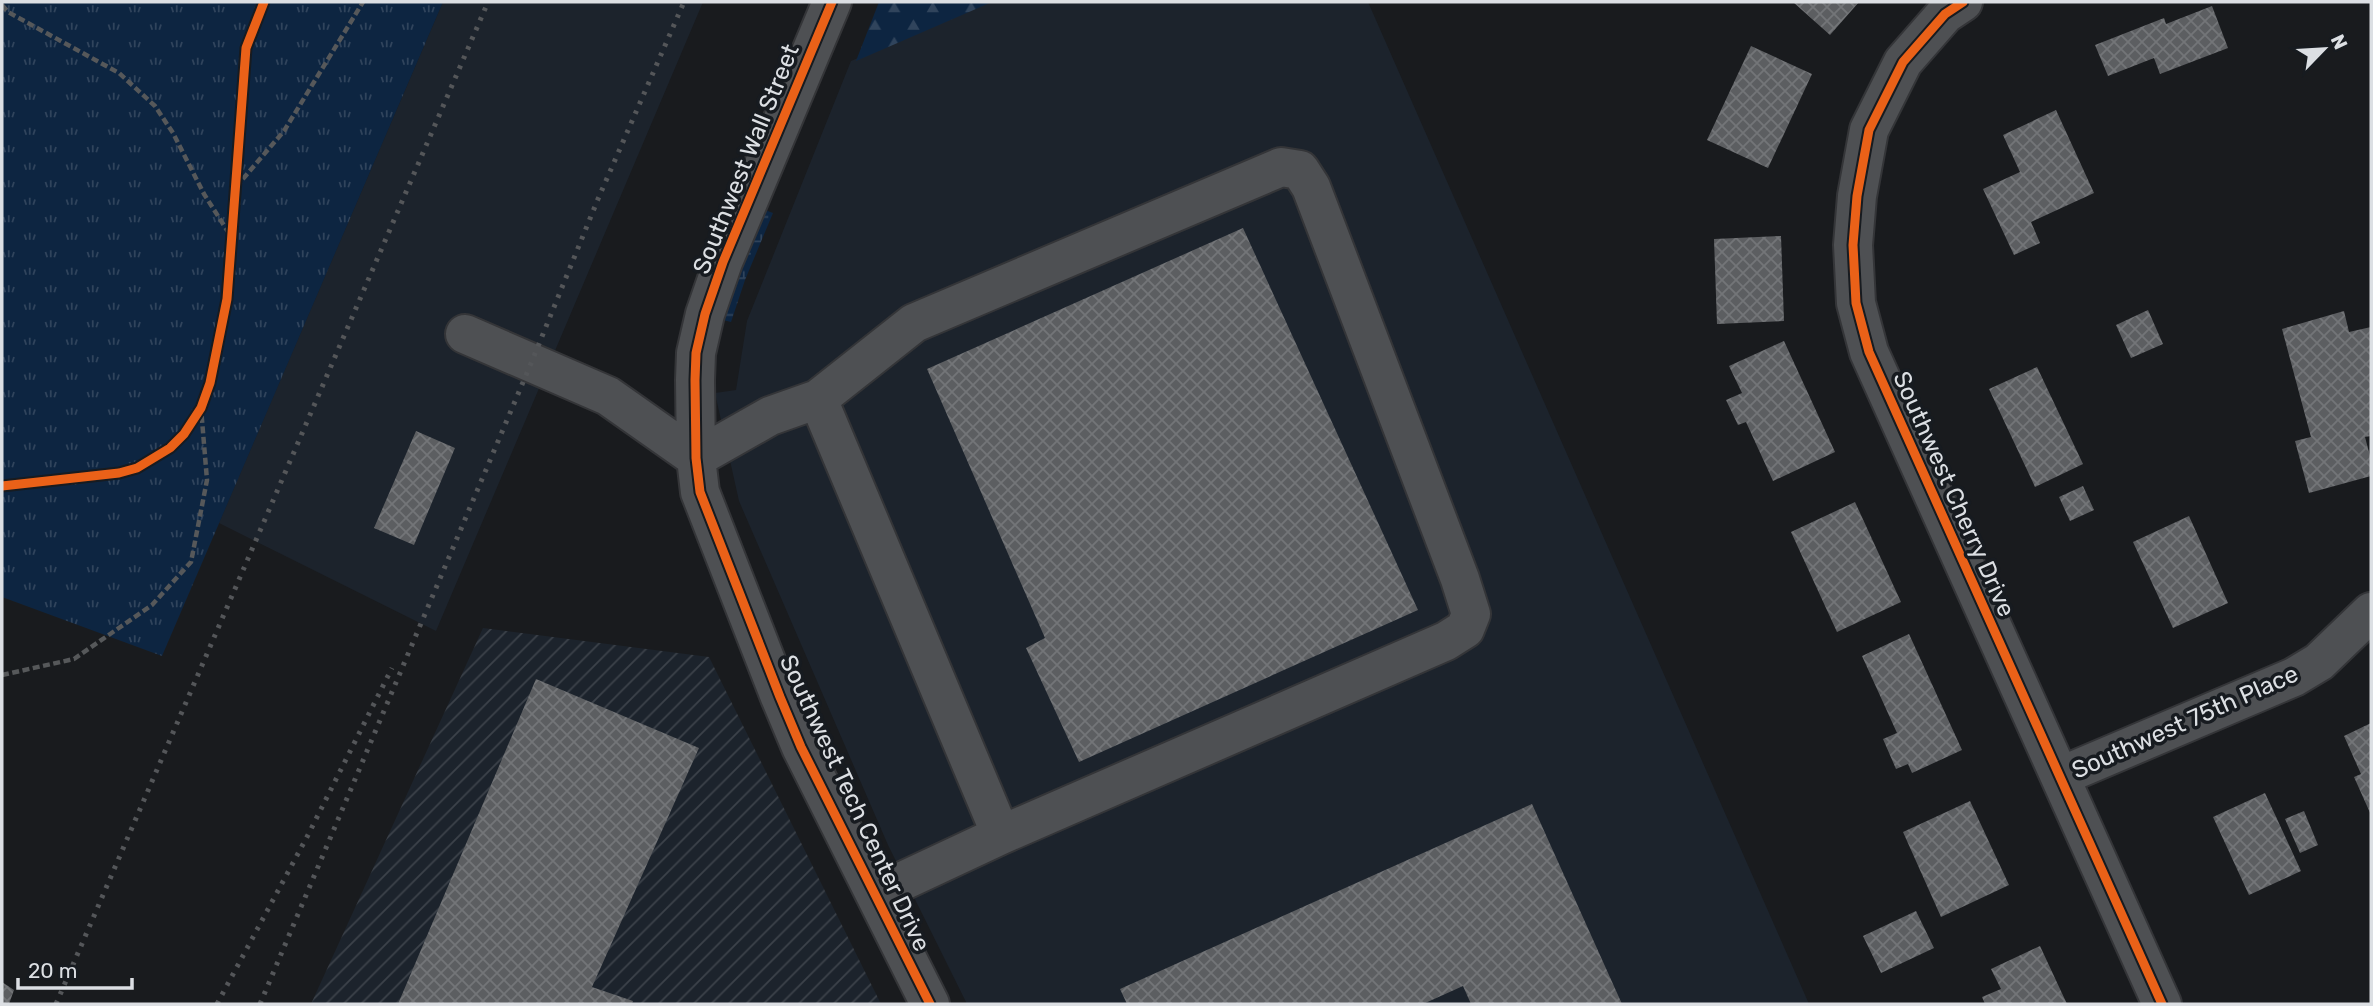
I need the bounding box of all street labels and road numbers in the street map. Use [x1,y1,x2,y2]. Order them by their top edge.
street label: Southwest Wall Street [687,40,805,278]
street label: Southwest Cherry Drive [1887,367,2021,621]
street label: Southwest Tech Center Drive [774,650,936,956]
street label: Southwest 75th Place [2068,659,2302,785]

